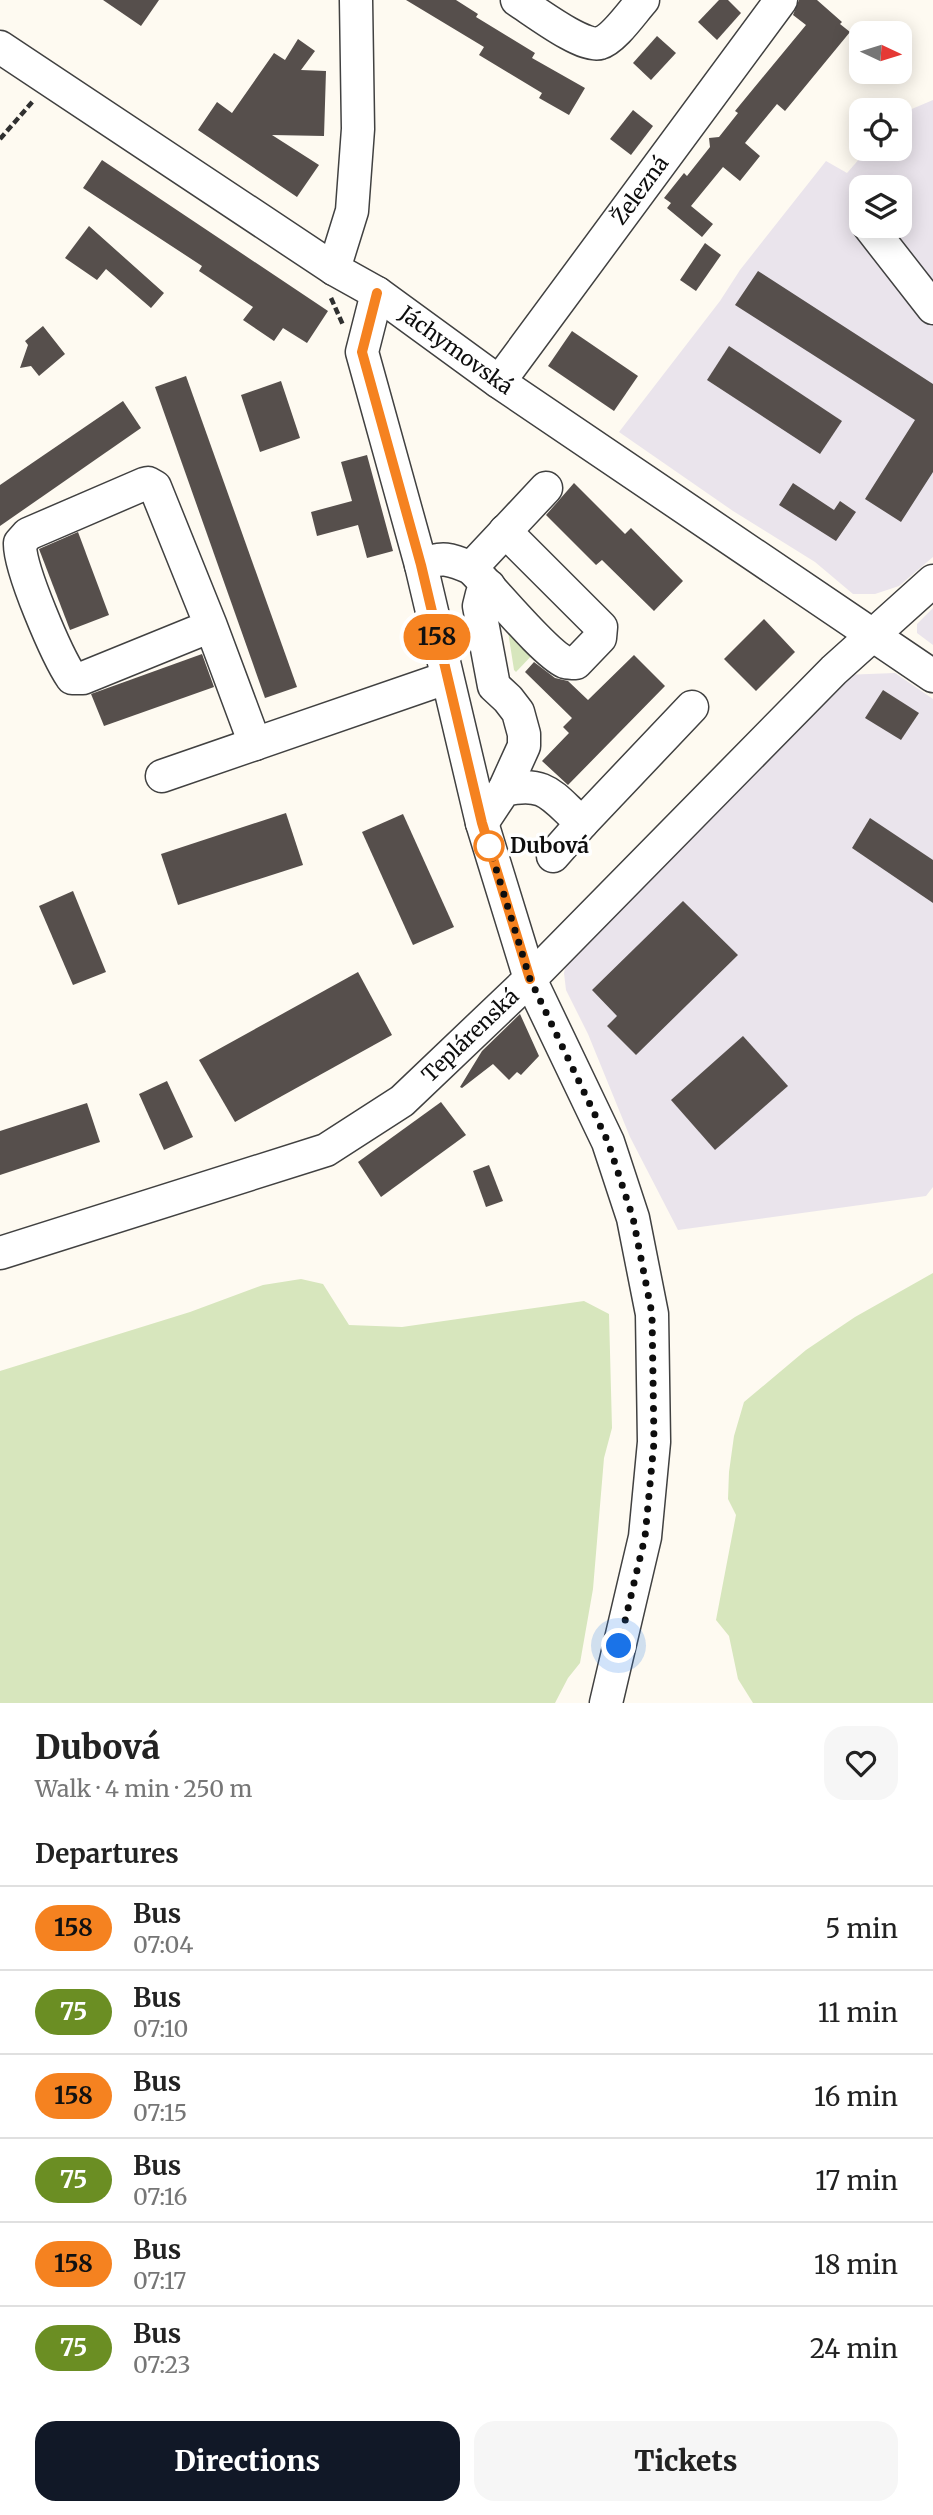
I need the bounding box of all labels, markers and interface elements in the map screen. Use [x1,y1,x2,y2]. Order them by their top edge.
north arrow [849,21,912,84]
map controls [849,21,912,238]
button: locate [849,98,912,161]
street label: Železná [606,151,674,230]
button: layers [849,175,912,238]
street label: Jáchymovská [393,299,518,400]
line badge: 158 [397,614,477,660]
text: 158 [417,621,457,652]
marker: Dubová [474,831,504,861]
place label: Dubová [510,832,589,859]
street label: Teplárenská [416,983,524,1088]
your location [601,1628,636,1663]
button: heart [824,1726,898,1800]
text: Dubová [35,1727,160,1768]
text: Walk · 4 min · 250 m [35,1774,252,1803]
text: Departures [35,1837,179,1870]
text: Bus [133,1897,181,1930]
text: 158 [54,1912,93,1943]
text: 5 min [825,1912,898,1945]
text: 07:04 [133,1930,193,1959]
text: Bus [133,1981,181,2014]
text: 75 [60,1996,87,2027]
text: 11 min [818,1996,898,2029]
text: 07:10 [133,2014,188,2043]
text: Bus [133,2065,181,2098]
text: 158 [54,2080,93,2111]
text: 16 min [814,2080,898,2113]
text: 07:15 [133,2098,187,2127]
text: Bus [133,2149,181,2182]
text: 75 [60,2164,87,2195]
text: 17 min [815,2164,898,2197]
text: 07:16 [133,2182,187,2211]
text: Bus [133,2233,181,2266]
text: 158 [54,2248,93,2279]
text: 18 min [814,2248,898,2281]
text: 07:17 [133,2266,186,2295]
text: Bus [133,2317,181,2350]
text: 75 [60,2332,87,2363]
text: 24 min [810,2332,898,2365]
text: 07:23 [133,2350,191,2379]
button: Directions [35,2421,460,2501]
button: Tickets [474,2421,898,2501]

